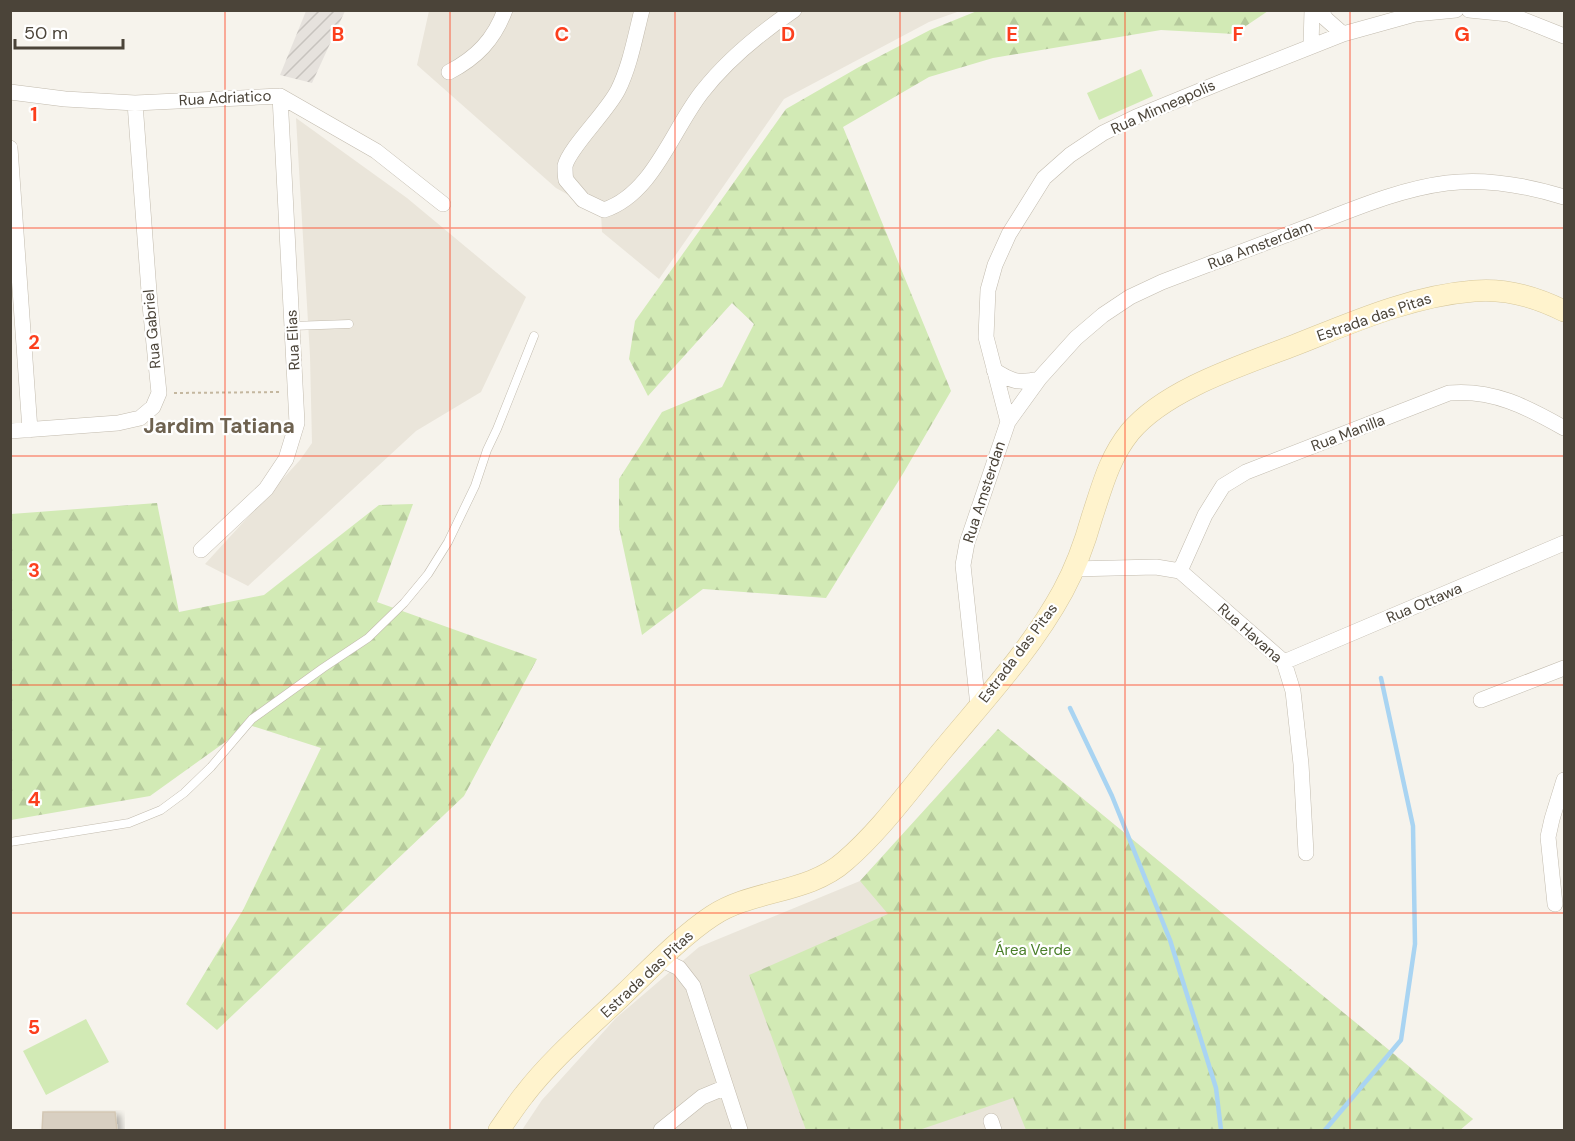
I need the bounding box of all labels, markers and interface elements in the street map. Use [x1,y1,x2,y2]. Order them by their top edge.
scale bar [15,12,123,50]
text: 50 m [24,21,68,45]
text: B [332,21,344,47]
text: C [555,21,569,47]
text: D [781,21,795,47]
text: E [1006,21,1018,47]
text: F [1232,21,1244,47]
text: G [1454,21,1470,47]
street label: Rua Minneapolis [1108,75,1218,139]
street label: Rua Adriatico [178,86,272,110]
text: 1 [30,101,38,127]
street label: Rua Amsterdam [1205,216,1315,274]
street label: Rua Gabriel [139,288,165,370]
street label: Estrada das Pitas [1314,288,1434,346]
street label: Rua Elias [281,309,305,371]
text: 2 [28,329,40,355]
street label: Rua Manilla [1308,410,1388,456]
district label: Jardim Tatiana [143,412,295,440]
street label: Rua Amsterdan [958,439,1010,545]
text: 3 [28,557,40,583]
street label: Rua Ottawa [1383,578,1465,628]
street label: Estrada das Pitas [974,599,1062,707]
street label: Rua Havana [1214,599,1286,667]
text: 4 [28,786,41,812]
street label: Estrada das Pitas [596,926,698,1022]
park label: Área Verde [995,940,1071,960]
text: 5 [28,1014,40,1040]

